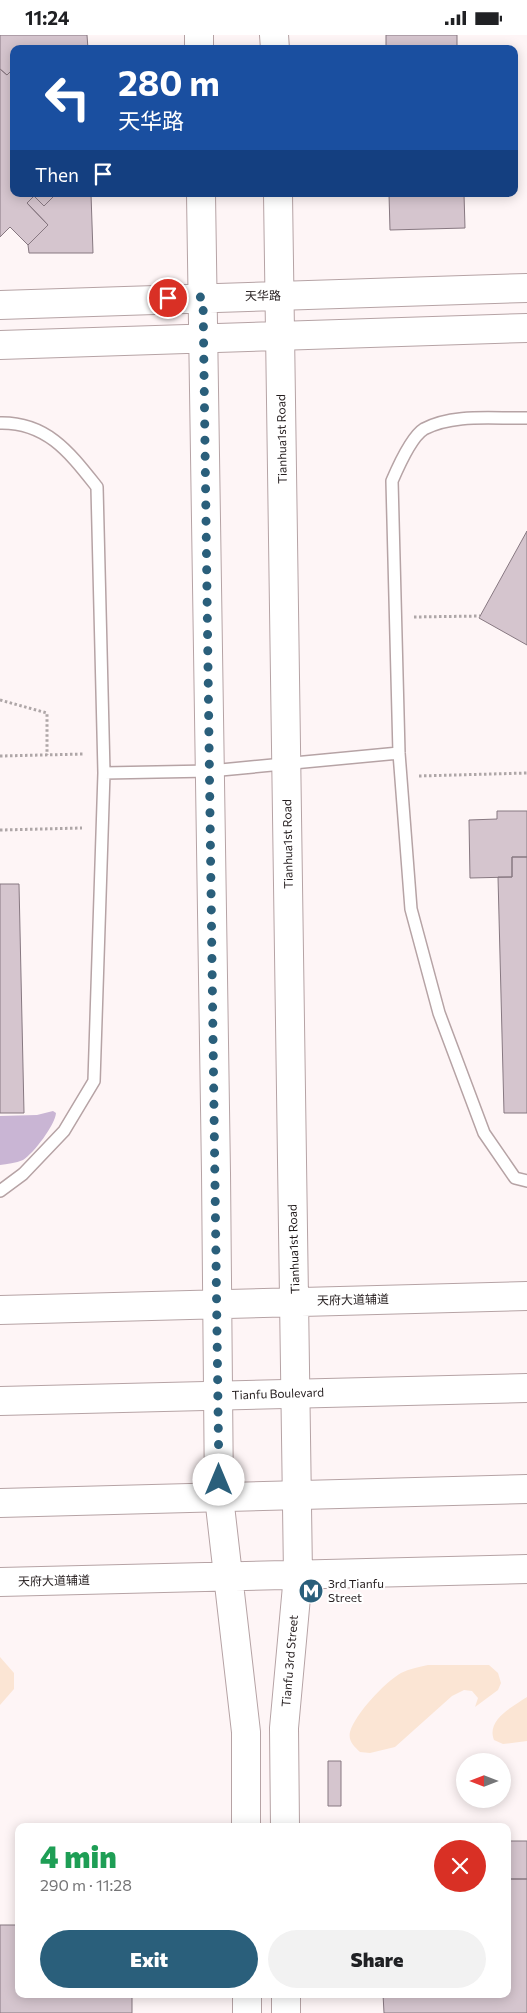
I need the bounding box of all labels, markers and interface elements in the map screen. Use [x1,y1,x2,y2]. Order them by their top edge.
text: 11:24 [25,6,69,29]
text: 280 m [118,60,220,103]
icon: left [35,65,100,130]
text: 天华路 [118,107,184,134]
icon: arrive [89,160,117,188]
text: Then [35,163,79,186]
pin [147,277,189,319]
icon: arrive [154,284,182,312]
street label: 天华路 [245,288,281,302]
street label: Tianhua1st Road [273,394,289,484]
street label: Tianhua1st Road [279,799,295,889]
street label: Tianhua1st Road [284,1204,302,1294]
street label: 天府大道辅道 [317,1291,389,1307]
street label: Tianfu Boulevard [232,1384,324,1402]
position arrow [192,1453,244,1505]
street label: 天府大道辅道 [18,1572,90,1588]
place label: 3rd Tianfu Street [328,1576,384,1604]
metro station icon: 3rd Tianfu Street [298,1578,324,1604]
street label: Tianfu 3rd Street [278,1614,300,1707]
north arrow [456,1753,511,1807]
map controls [456,1753,511,1808]
text: 4 min [40,1837,117,1874]
button: close [434,1840,486,1892]
text: 290 m · 11:28 [40,1875,132,1894]
button: Exit [40,1930,258,1988]
button: Share [268,1930,486,1988]

